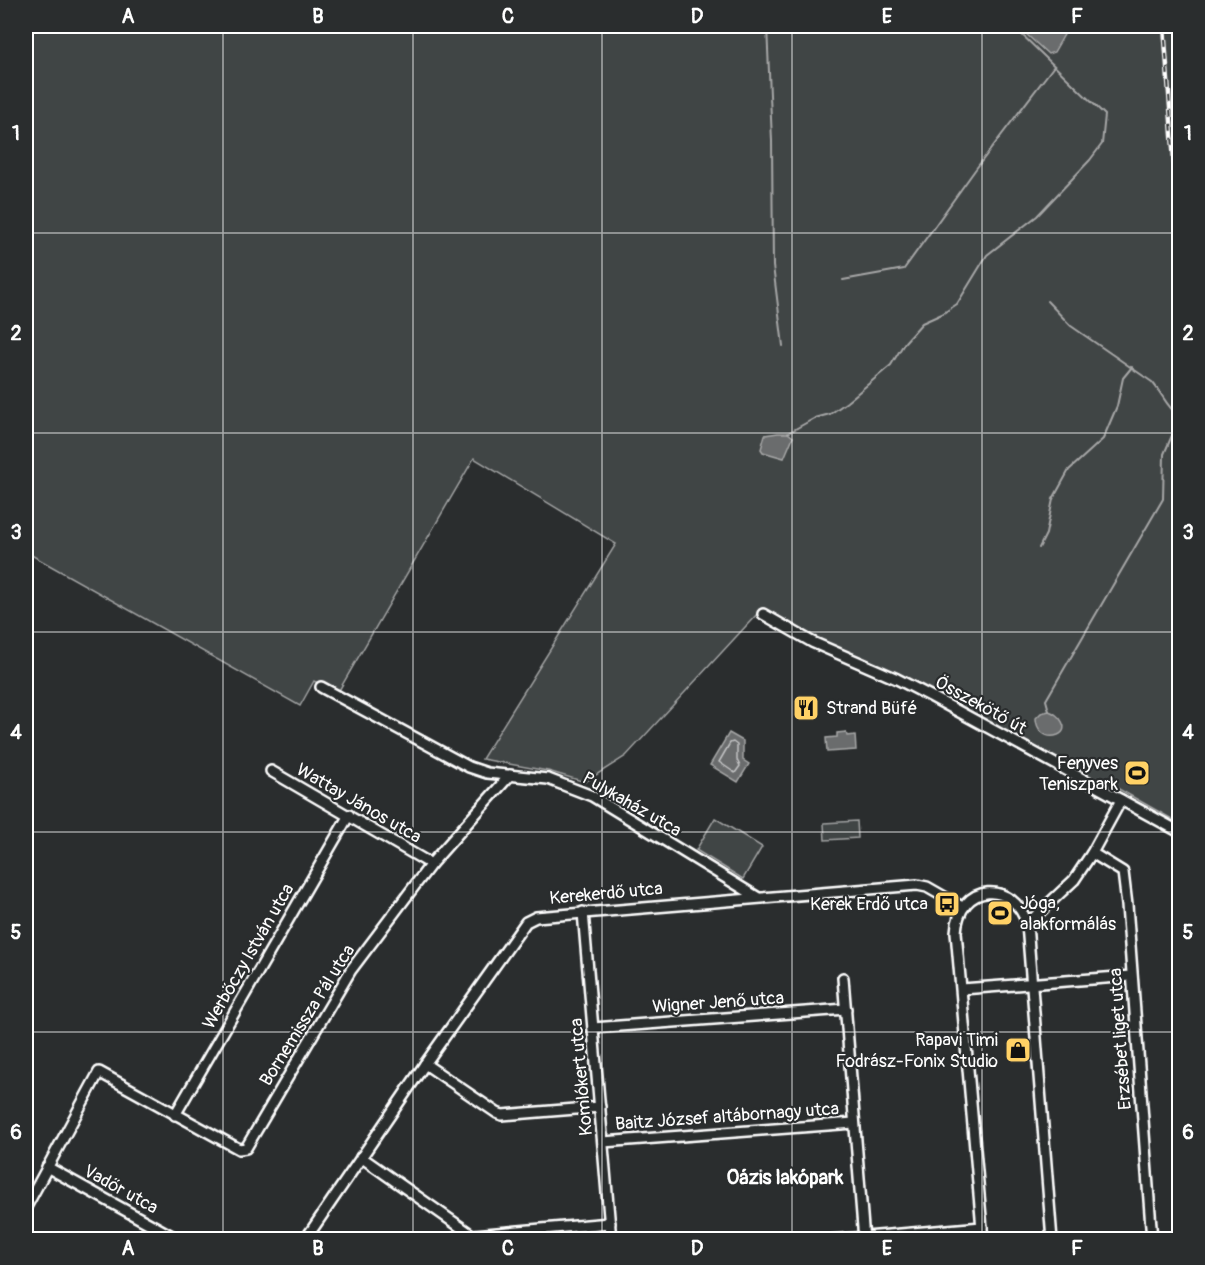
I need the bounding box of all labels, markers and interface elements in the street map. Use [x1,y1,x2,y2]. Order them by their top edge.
text: A [122,4,135,29]
text: B [312,4,324,29]
text: C [502,4,514,29]
text: D [691,4,704,29]
text: E [882,4,893,29]
text: F [1071,4,1083,29]
text: 1 [12,121,20,146]
text: 1 [1184,121,1192,146]
text: 2 [10,321,22,346]
text: 2 [1182,321,1194,346]
text: 3 [10,520,22,545]
text: 3 [1182,520,1194,545]
street label: Összekötő út [931,671,1031,740]
restaurant icon: Strand Büfé [791,693,821,723]
place label: Strand Büfé [826,697,917,720]
text: 4 [10,720,22,745]
text: 4 [1182,720,1194,745]
place label: Fenyves Teniszpark [1039,752,1118,796]
street label: Wattay János utca [292,758,425,849]
sports icon: Fenyves Teniszpark [1122,758,1152,788]
street label: Pulykaház utca [578,767,685,842]
street label: Kerekerdő utca [548,877,664,910]
street label: Werbőczy István utca [197,879,299,1033]
bus stop icon: Kerek Erdő utca [932,889,962,919]
place label: Jóga, alakformálás [1020,892,1116,936]
place label: Kerek Erdő utca [810,893,928,916]
sports icon: Jóga, alakformálás [985,898,1015,928]
text: 5 [11,920,22,945]
text: 5 [1183,920,1194,945]
street label: Bornemissza Pál utca [255,940,360,1090]
street label: Erzsébet liget utca [1104,967,1137,1111]
street label: Wigner Jenő utca [651,986,785,1019]
street label: Komlókert utca [565,1017,598,1137]
place label: Rapavi Timi Fodrász-Fonix Studio [835,1029,998,1073]
shop icon: Rapavi Timi Fodrász-Fonix Studio [1003,1035,1033,1065]
street label: Baitz József altábornagy utca [614,1097,840,1136]
text: 6 [10,1120,22,1145]
text: 6 [1182,1120,1194,1145]
street label: Vadőr utca [79,1160,162,1219]
district label: Oázis lakópark [727,1165,844,1190]
text: A [122,1236,135,1261]
text: B [312,1236,324,1261]
text: C [502,1236,514,1261]
text: D [691,1236,704,1261]
text: E [882,1236,893,1261]
text: F [1071,1236,1083,1261]

